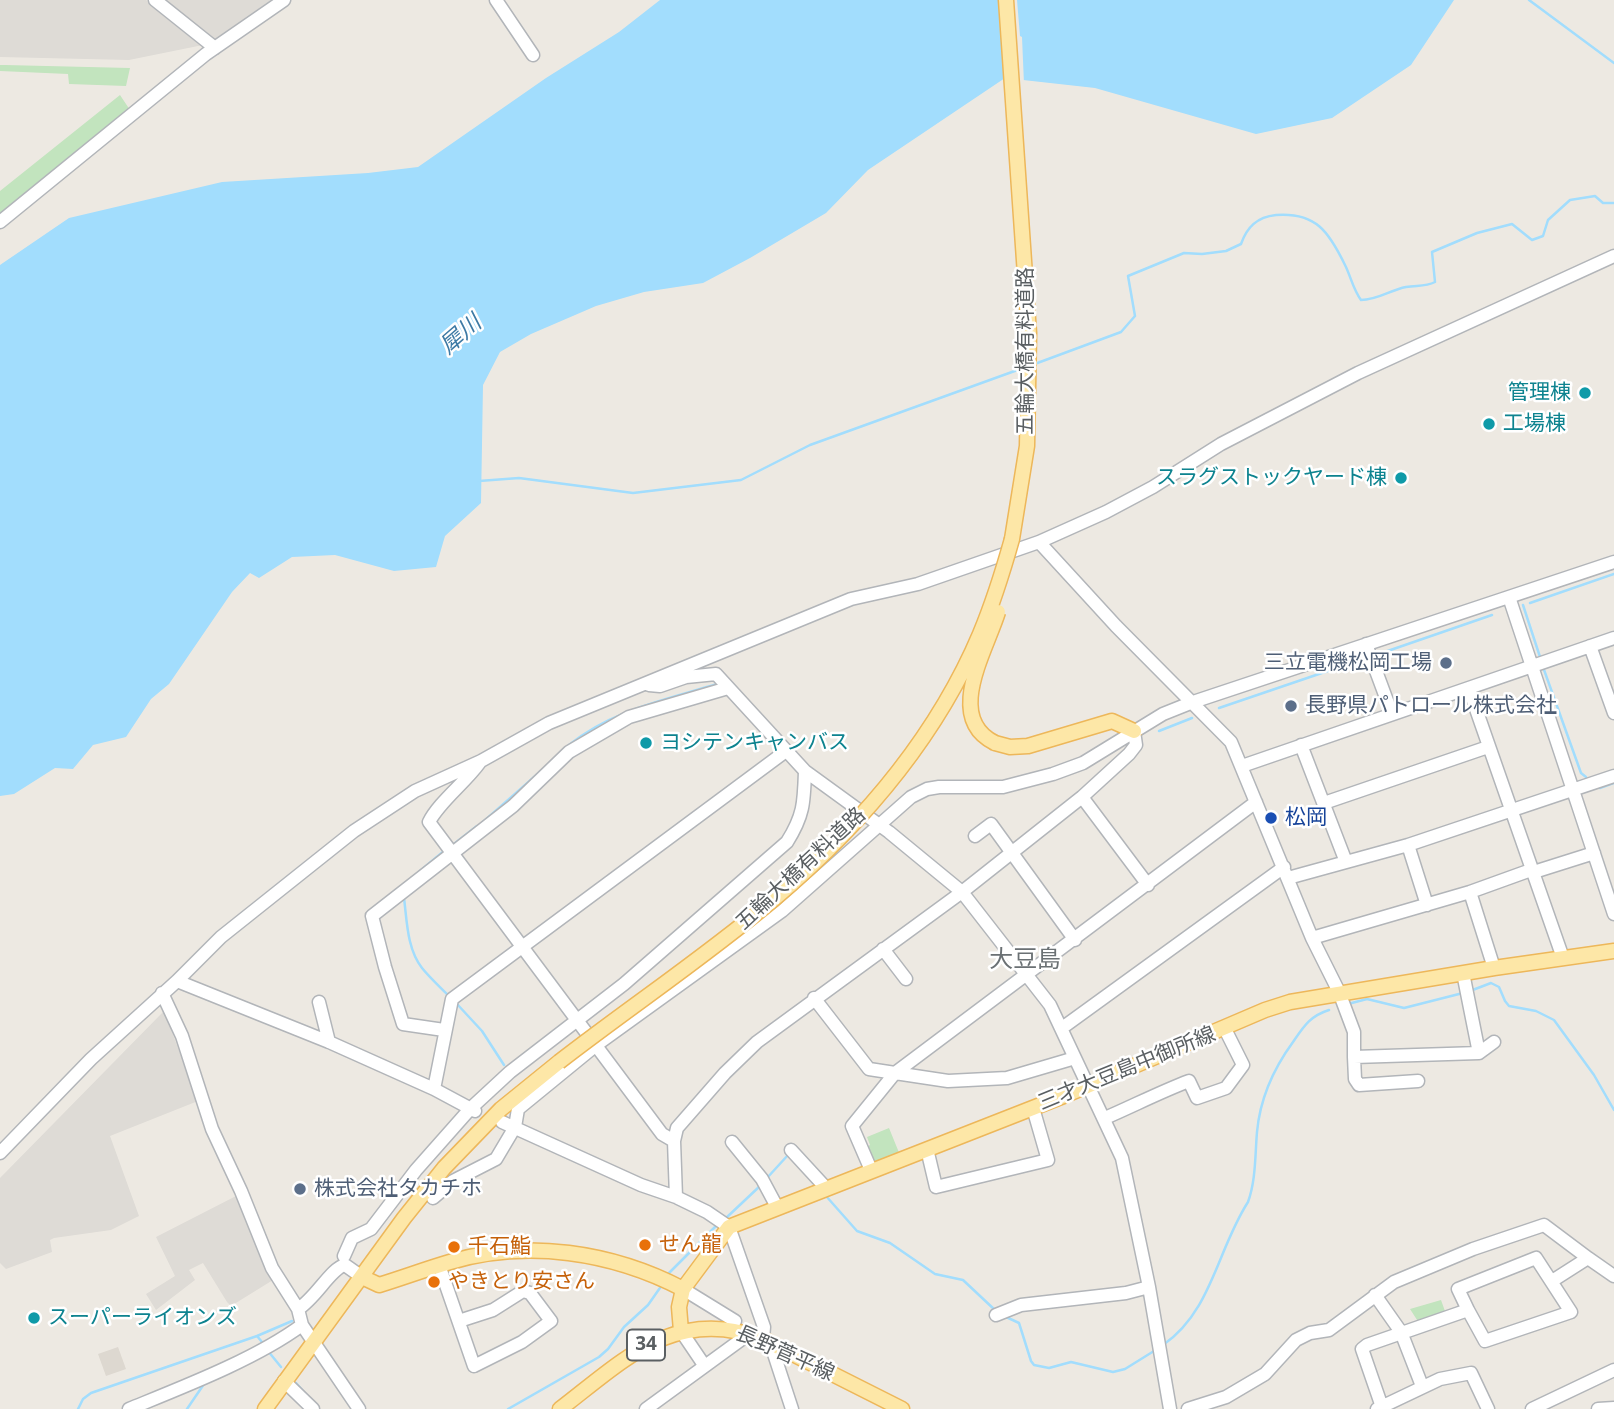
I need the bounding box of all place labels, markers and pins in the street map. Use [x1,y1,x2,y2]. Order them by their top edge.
place label: 管理棟 [1508,380,1571,406]
marker: 管理棟 [1577,385,1593,401]
place label: 工場棟 [1503,411,1566,437]
marker: 工場棟 [1481,416,1497,432]
place label: スラグストックヤード棟 [1156,465,1387,491]
marker: スラグストックヤード棟 [1393,470,1409,486]
place label: 三立電機松岡工場 [1264,650,1432,676]
marker: 三立電機松岡工場 [1438,655,1454,671]
place label: 長野県パトロール株式会社 [1305,693,1557,719]
marker: 長野県パトロール株式会社 [1283,698,1299,714]
place label: ヨシテンキャンバス [660,730,849,756]
marker: ヨシテンキャンバス [638,735,654,751]
place label: 松岡 [1285,805,1327,831]
marker: 松岡 [1263,810,1279,826]
place label: 株式会社タカチホ [314,1176,482,1202]
marker: 株式会社タカチホ [292,1181,308,1197]
place label: せん龍 [659,1232,722,1258]
place label: 千石鮨 [468,1234,531,1260]
marker: せん龍 [637,1237,653,1253]
marker: 千石鮨 [446,1239,462,1255]
place label: やきとり安さん [448,1269,595,1295]
marker: やきとり安さん [426,1274,442,1290]
place label: スーパーライオンズ [48,1305,237,1331]
marker: スーパーライオンズ [26,1310,42,1326]

